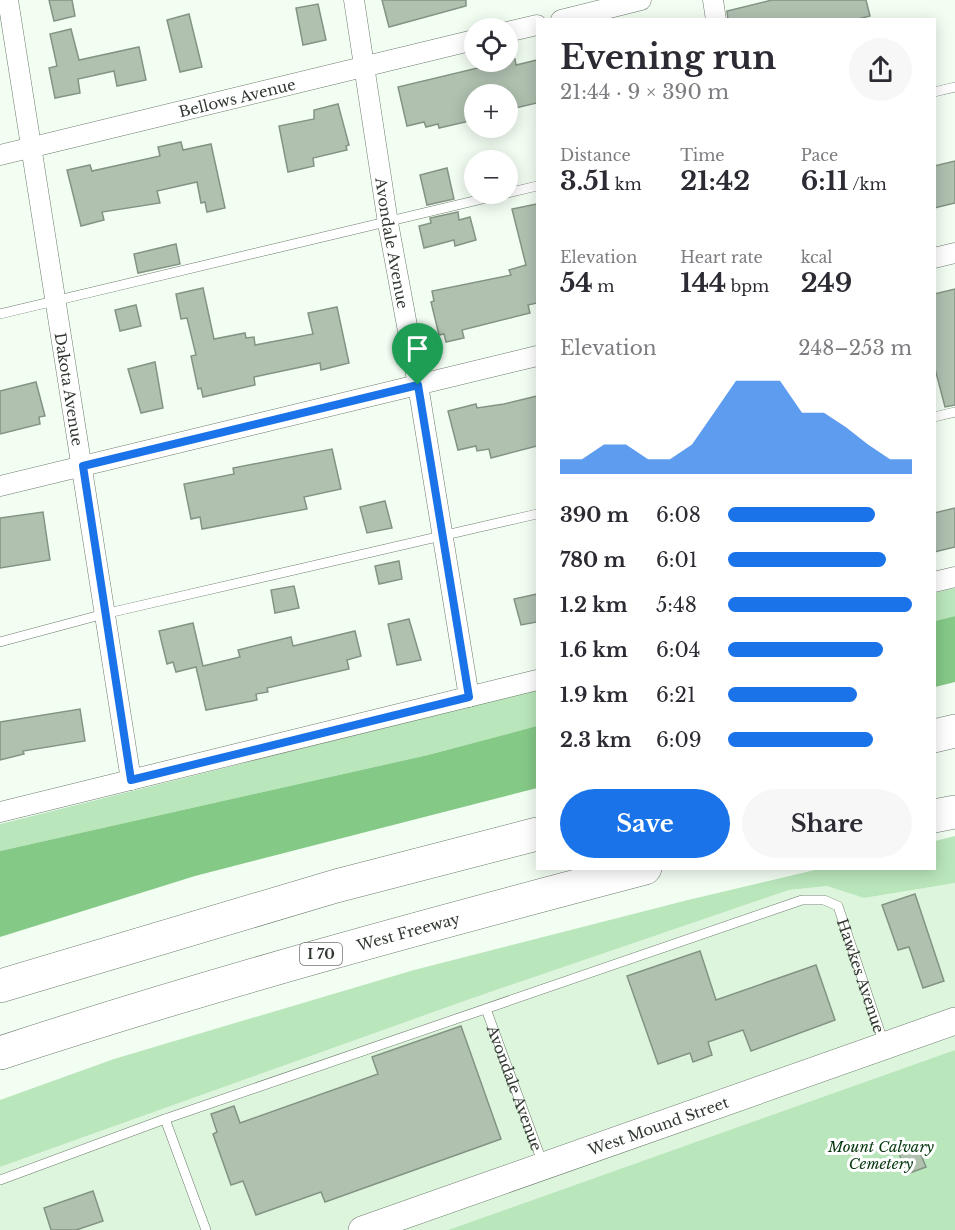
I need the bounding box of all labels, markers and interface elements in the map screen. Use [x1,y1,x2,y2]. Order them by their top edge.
map controls [464,18,518,204]
button: locate [464,18,518,72]
text: Evening run [560,37,776,78]
button: share [849,38,912,101]
street label: Bellows Avenue [177,74,298,121]
text: 21:44 · 9 × 390 m [560,80,729,104]
button: + [464,84,518,138]
text: Distance [560,145,631,165]
text: Time [680,145,724,165]
text: Pace [801,145,838,165]
button: − [464,150,518,204]
text: 3.51 [560,165,610,197]
text: 21:42 [680,165,750,197]
text: 6:11 [801,165,848,197]
text: km [610,174,642,194]
text: /km [848,174,887,194]
street label: Avondale Avenue [372,175,413,310]
text: Elevation [560,247,637,267]
text: Heart rate [680,247,763,267]
text: kcal [801,247,833,267]
text: 54 [560,267,593,299]
text: 144 [680,267,726,299]
text: 249 [801,267,852,299]
text: m [593,276,615,296]
text: bpm [726,276,769,296]
pin [392,323,443,385]
street label: Dakota Avenue [51,331,88,447]
icon: arrive [401,332,434,365]
text: Elevation [560,336,657,360]
text: 248–253 m [798,336,912,360]
text: 390 m [560,503,629,527]
text: 6:08 [656,503,701,527]
text: 780 m [560,548,626,572]
text: 6:01 [656,548,698,572]
text: 1.2 km [560,593,628,617]
text: 5:48 [656,593,697,617]
text: 1.6 km [560,638,628,662]
text: 6:04 [656,638,701,662]
text: 1.9 km [560,683,628,707]
text: 6:21 [656,683,696,707]
text: 2.3 km [560,728,632,752]
text: 6:09 [656,728,702,752]
button: Save [560,789,730,858]
button: Share [742,789,912,858]
street label: West Freeway [354,908,462,955]
street label: Hawkes Avenue [833,916,889,1035]
road number: I 70 [300,943,342,965]
street label: Avondale Avenue [483,1021,547,1153]
street label: West Mound Street [584,1092,731,1159]
park label: Mount Calvary Cemetery [827,1137,934,1173]

